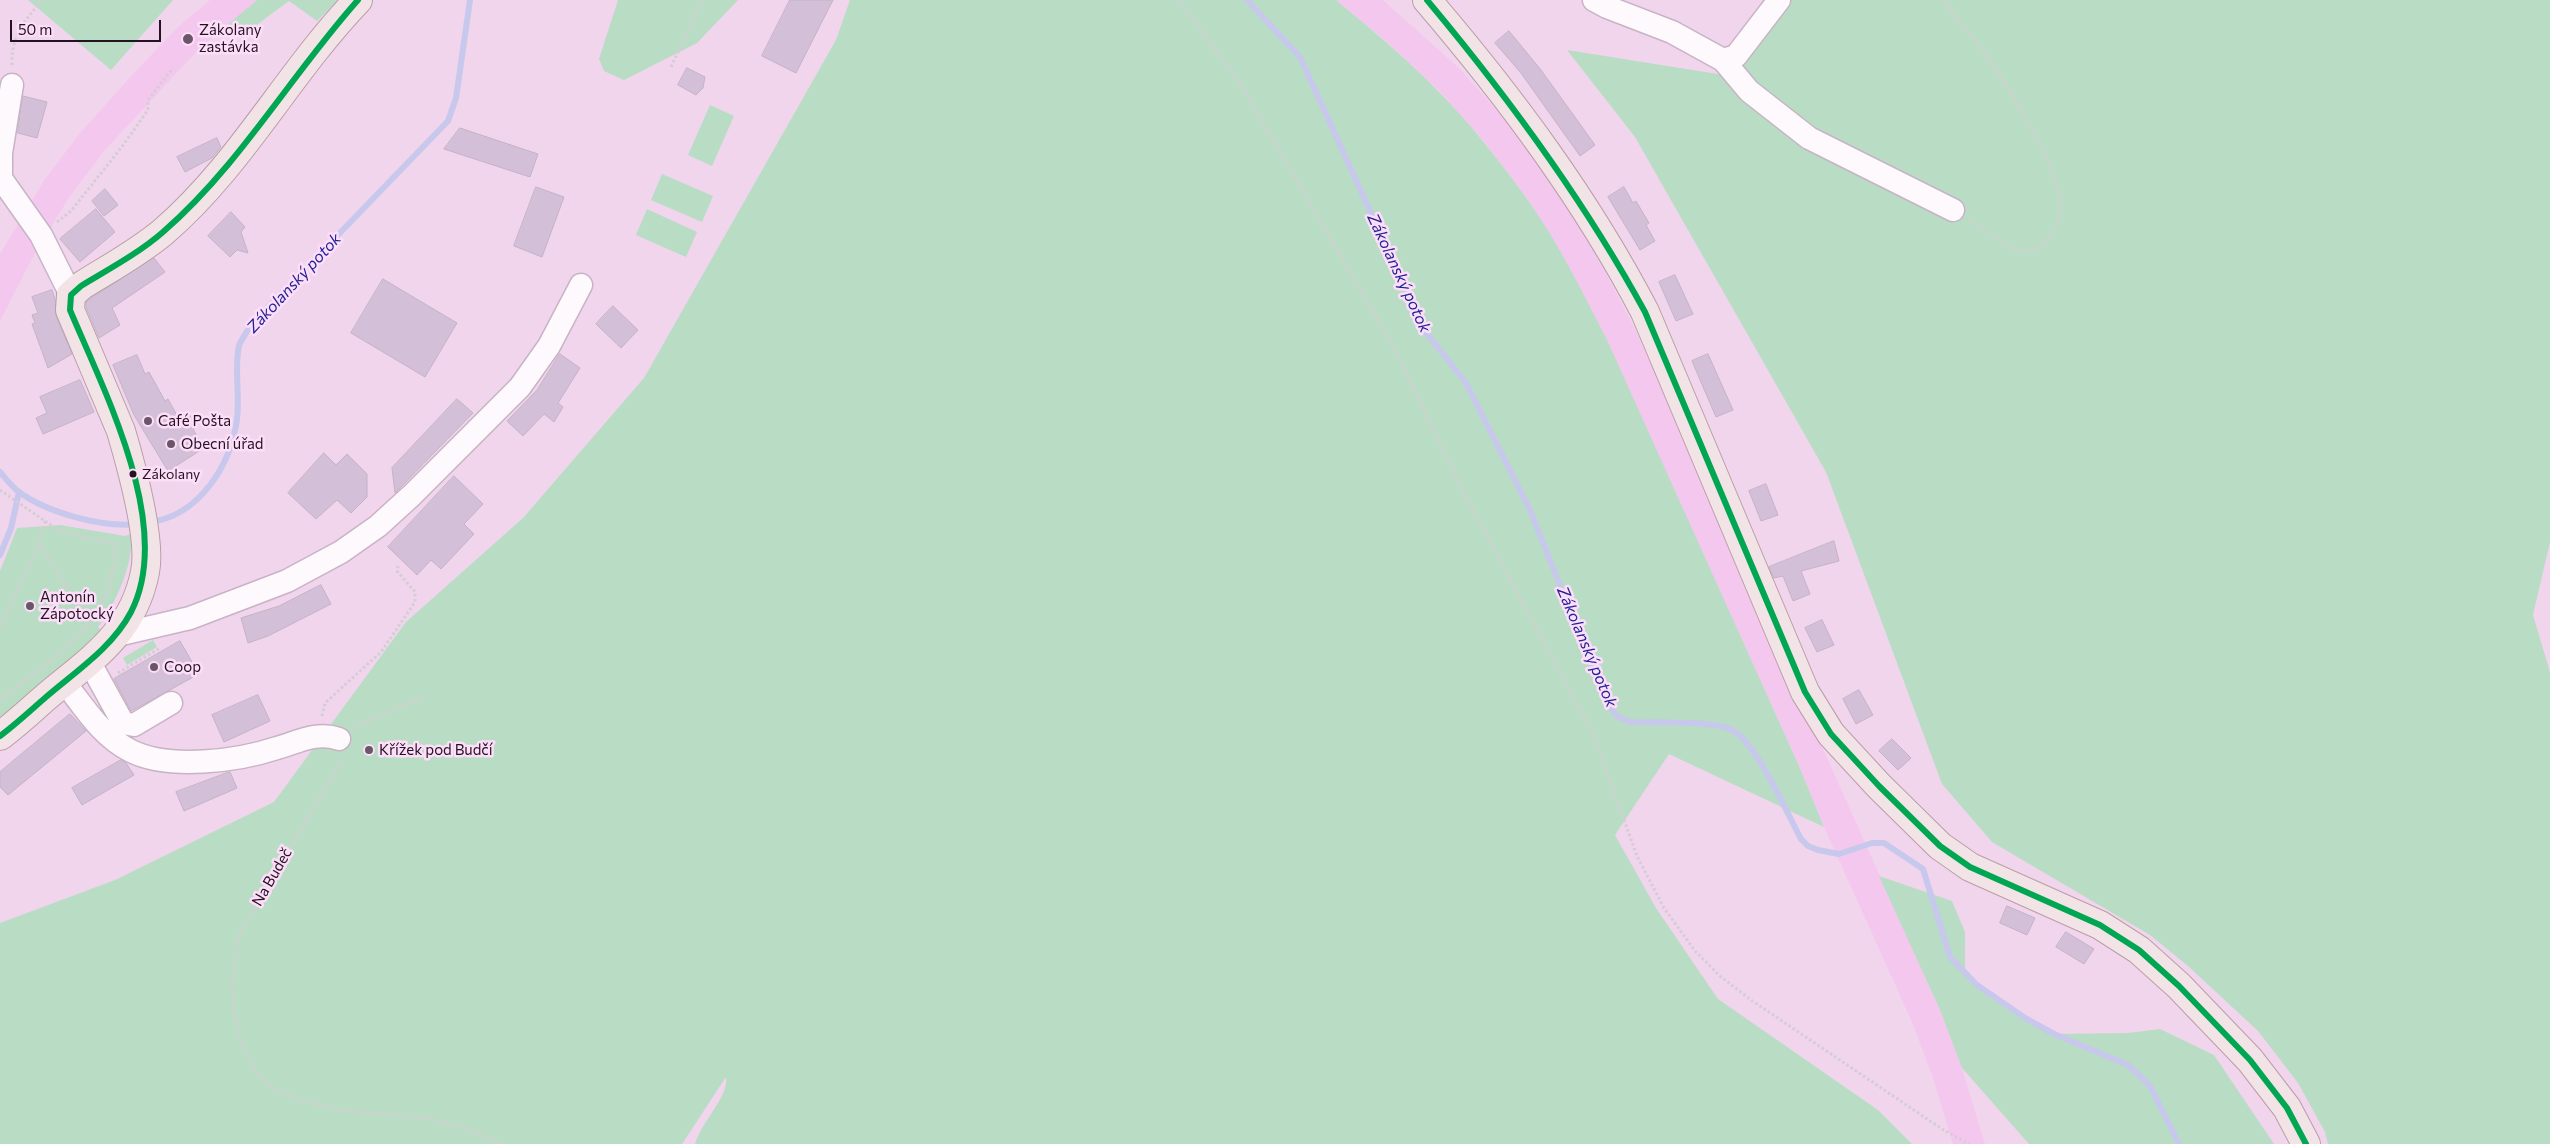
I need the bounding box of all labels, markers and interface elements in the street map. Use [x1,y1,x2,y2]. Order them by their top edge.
scale bar [12,10,164,42]
text: 50 m [18,20,52,38]
place label: Zákolany zastávka [199,21,261,56]
marker: Zákolany zastávka [181,32,195,46]
water label: Zákolanský potok [1363,210,1435,336]
water label: Zákolanský potok [243,229,345,337]
place label: Café Pošta [158,412,231,430]
marker: Café Pošta [142,415,154,427]
place label: Obecní úřad [181,435,264,453]
marker: Obecní úřad [165,438,177,450]
place label: Zákolany [142,466,200,482]
marker: Zákolany [128,469,138,479]
water label: Zákolanský potok [1553,584,1621,710]
place label: Antonín Zápotocký [40,588,114,623]
marker: Antonín Zápotocký [24,600,36,612]
place label: Coop [164,658,201,676]
marker: Coop [148,661,160,673]
place label: Křížek pod Budčí [379,741,493,759]
marker: Křížek pod Budčí [363,744,375,756]
street label: Na Budeč [248,845,296,909]

